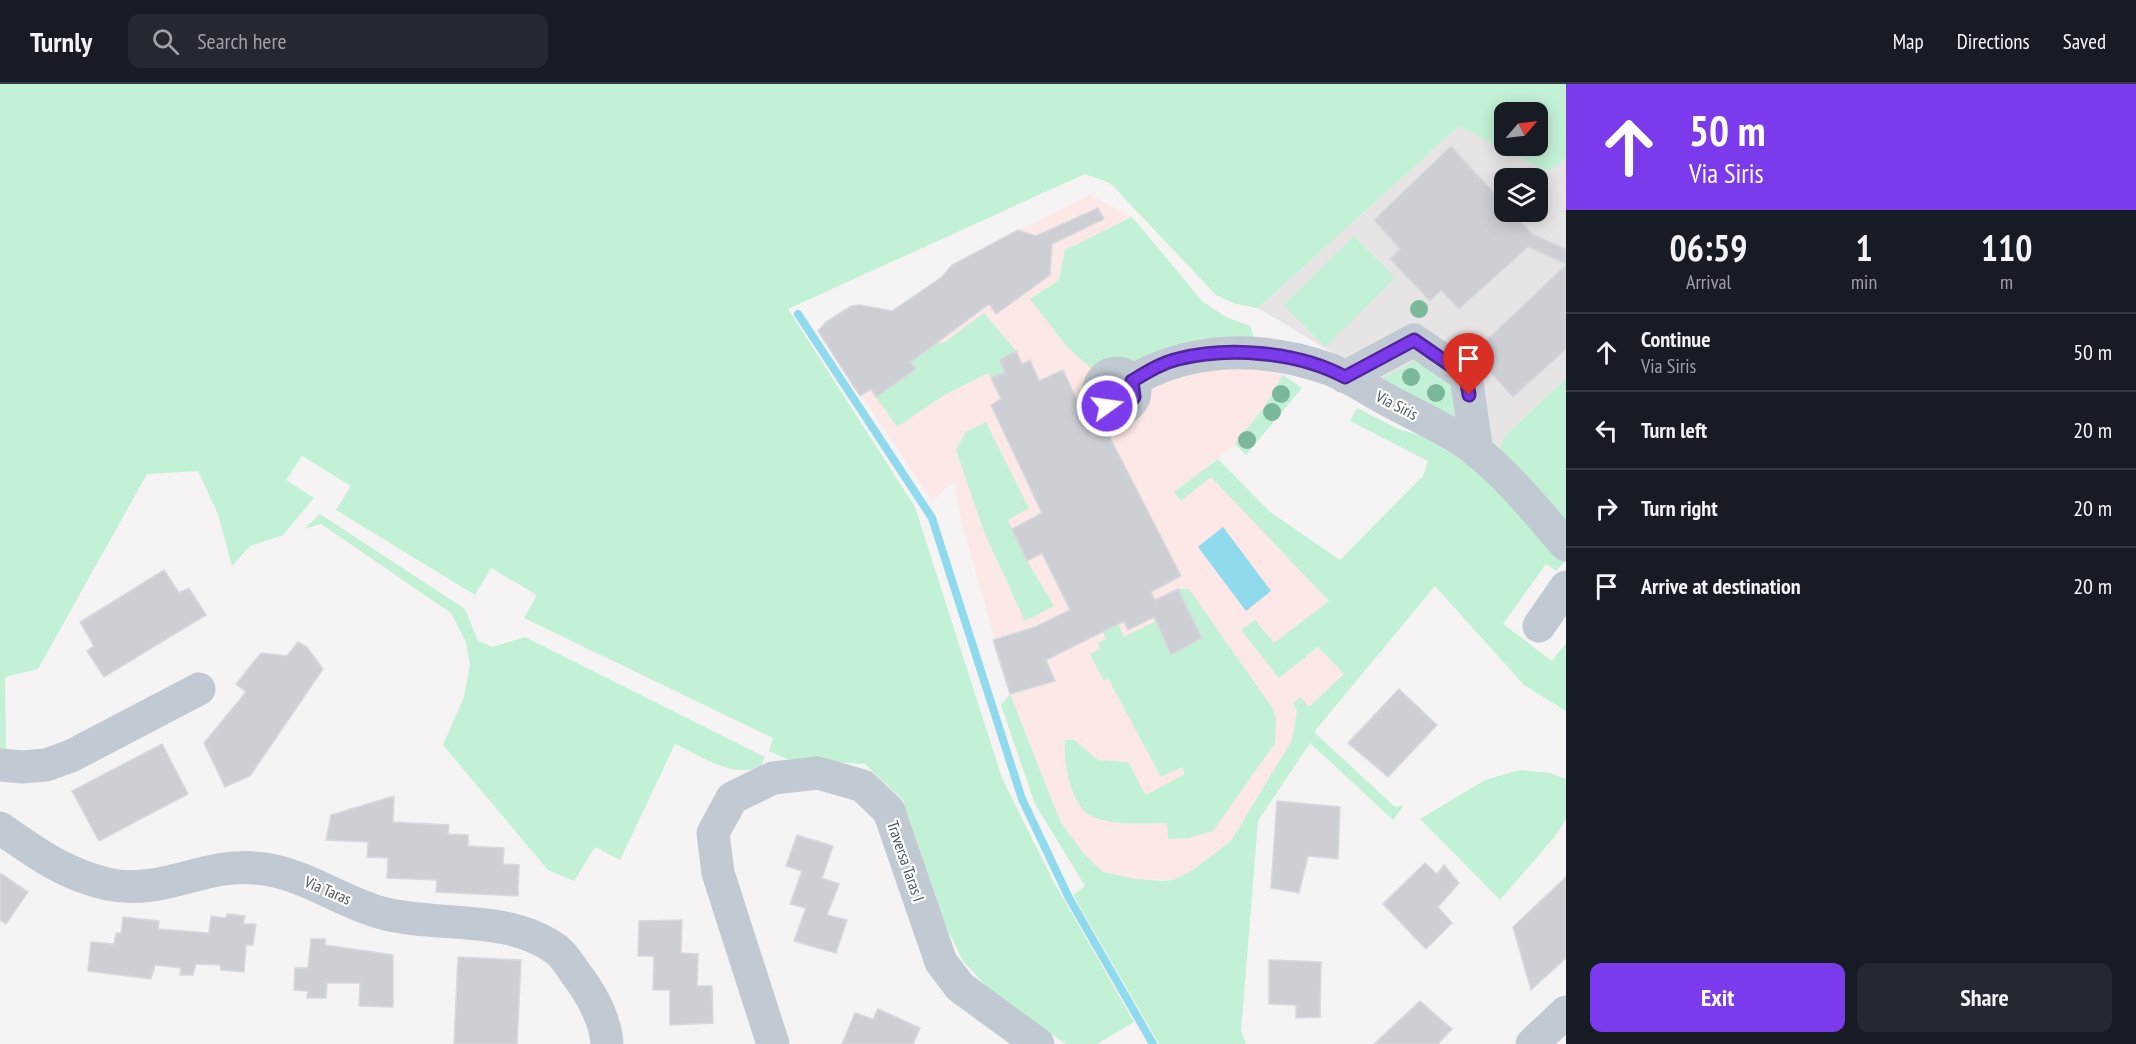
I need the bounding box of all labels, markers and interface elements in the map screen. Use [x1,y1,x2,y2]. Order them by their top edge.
search box [128,14,548,68]
text: Turnly [30,23,92,60]
icon: search [149,25,182,58]
text: Search here [197,27,287,55]
text: Map [1893,28,1924,55]
text: Directions [1957,28,2030,55]
text: Saved [2063,28,2106,55]
north arrow [1494,102,1548,156]
map controls [1494,102,1548,222]
text: 50 m [1689,103,1766,158]
icon: ahead [1590,108,1668,186]
text: Via Siris [1689,156,1764,190]
button: layers [1494,168,1548,222]
text: 06:59 [1670,224,1747,271]
text: 1 [1855,224,1873,271]
text: 110 [1981,224,2032,271]
text: Arrival [1686,269,1731,295]
text: min [1851,269,1877,295]
text: m [2000,269,2013,295]
text: Continue [1641,325,1711,353]
pin [1443,333,1494,395]
icon: ahead [1590,336,1623,369]
text: 50 m [2073,338,2112,366]
icon: arrive [1452,342,1485,375]
text: Via Siris [1641,353,1696,379]
position arrow [1075,374,1139,438]
street label: Via Siris [1372,386,1421,424]
icon: left [1590,414,1623,447]
text: Turn left [1641,416,1707,444]
text: 20 m [2073,416,2112,444]
icon: right [1590,492,1623,525]
text: Turn right [1641,494,1718,522]
text: 20 m [2073,494,2112,522]
icon: arrive [1590,570,1623,603]
text: Arrive at destination [1641,572,1801,600]
text: 20 m [2073,572,2112,600]
street label: Traversa Taras I [883,818,929,904]
street label: Via Taras [301,871,354,909]
button: Exit [1590,963,1845,1032]
button: Share [1857,963,2112,1032]

